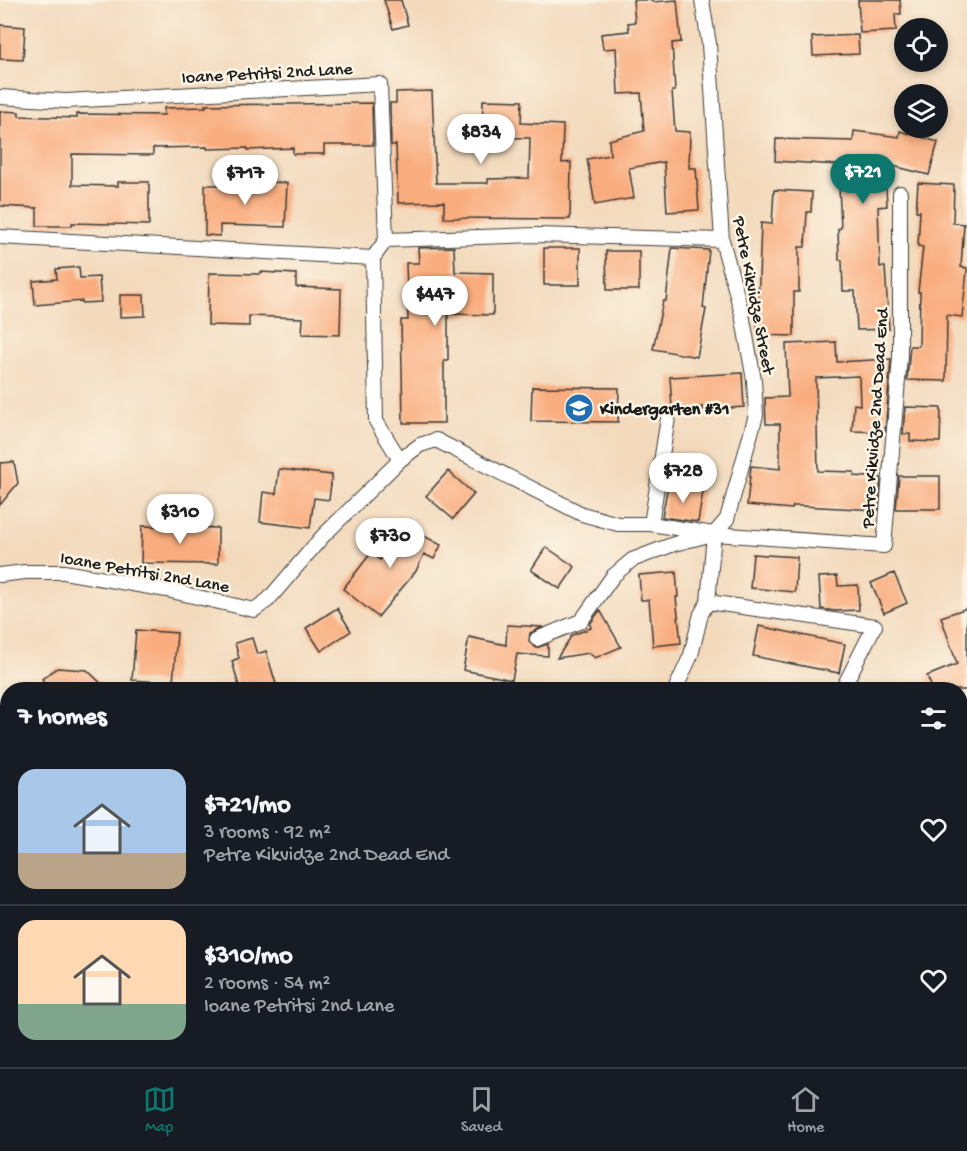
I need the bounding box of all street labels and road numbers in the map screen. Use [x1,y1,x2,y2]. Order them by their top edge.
street label: Ioane Petritsi 2nd Lane [181,59,354,89]
street label: Petre Kikvidze Street [727,214,778,378]
street label: Petre Kikvidze 2nd Dead End [858,306,895,530]
street label: Ioane Petritsi 2nd Lane [58,548,231,599]

